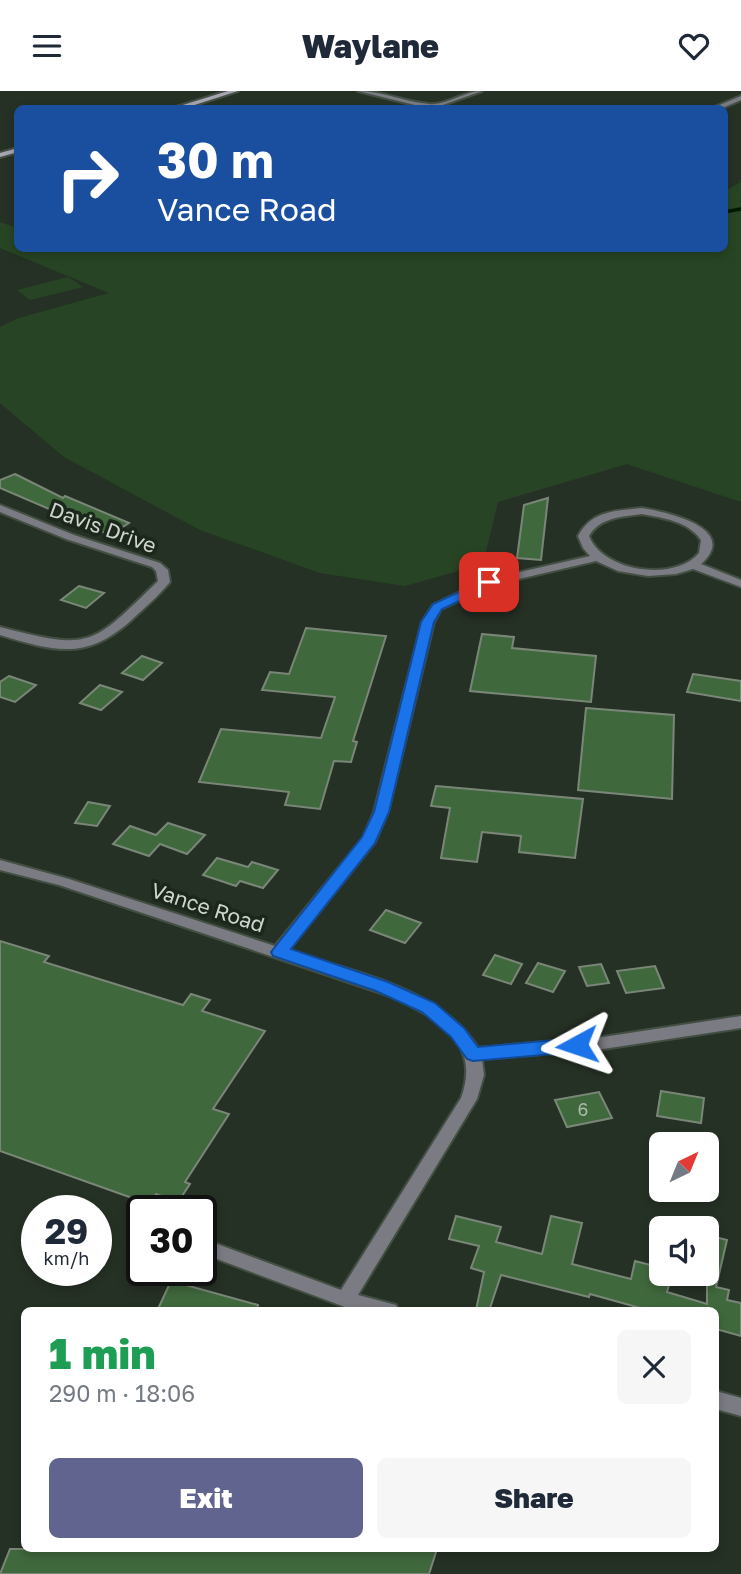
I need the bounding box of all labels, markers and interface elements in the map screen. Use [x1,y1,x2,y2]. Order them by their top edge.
icon: menu [28,27,66,65]
text: Waylane [302,27,439,65]
icon: heart [675,27,713,65]
text: 30 m [157,130,274,189]
icon: right [42,133,133,224]
text: Vance Road [157,190,337,228]
street label: Davis Drive [46,496,160,558]
pin [459,552,519,612]
icon: arrive [470,563,508,601]
street label: Vance Road [148,876,268,938]
position arrow [540,1008,614,1082]
house number: 6 [578,1098,588,1120]
north arrow [649,1132,719,1202]
map controls [649,1132,719,1286]
speed limit sign: 30 [126,1195,217,1286]
text: 29 [45,1210,88,1252]
button: sound [649,1216,719,1286]
text: km/h [44,1247,89,1269]
text: 1 min [49,1328,156,1378]
button: close [617,1330,691,1404]
text: 290 m · 18:06 [49,1379,195,1407]
button: Exit [49,1458,363,1538]
button: Share [377,1458,691,1538]

